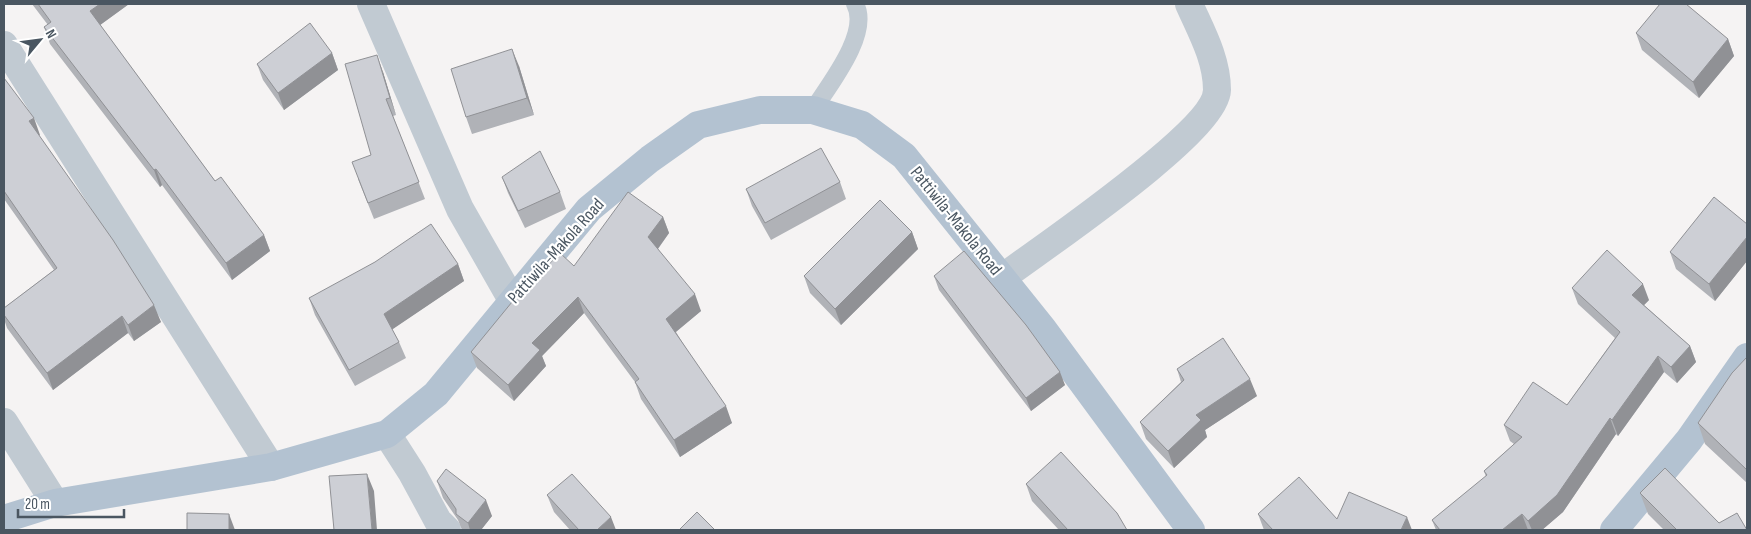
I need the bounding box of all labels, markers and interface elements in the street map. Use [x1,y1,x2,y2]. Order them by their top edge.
north arrow [15,15,65,65]
text: N [42,27,60,41]
street label: Pattiwila-Makola Road [906,162,1006,280]
street label: Pattiwila-Makola Road [503,194,609,308]
scale bar [18,486,124,518]
text: 20 m [25,495,50,514]

